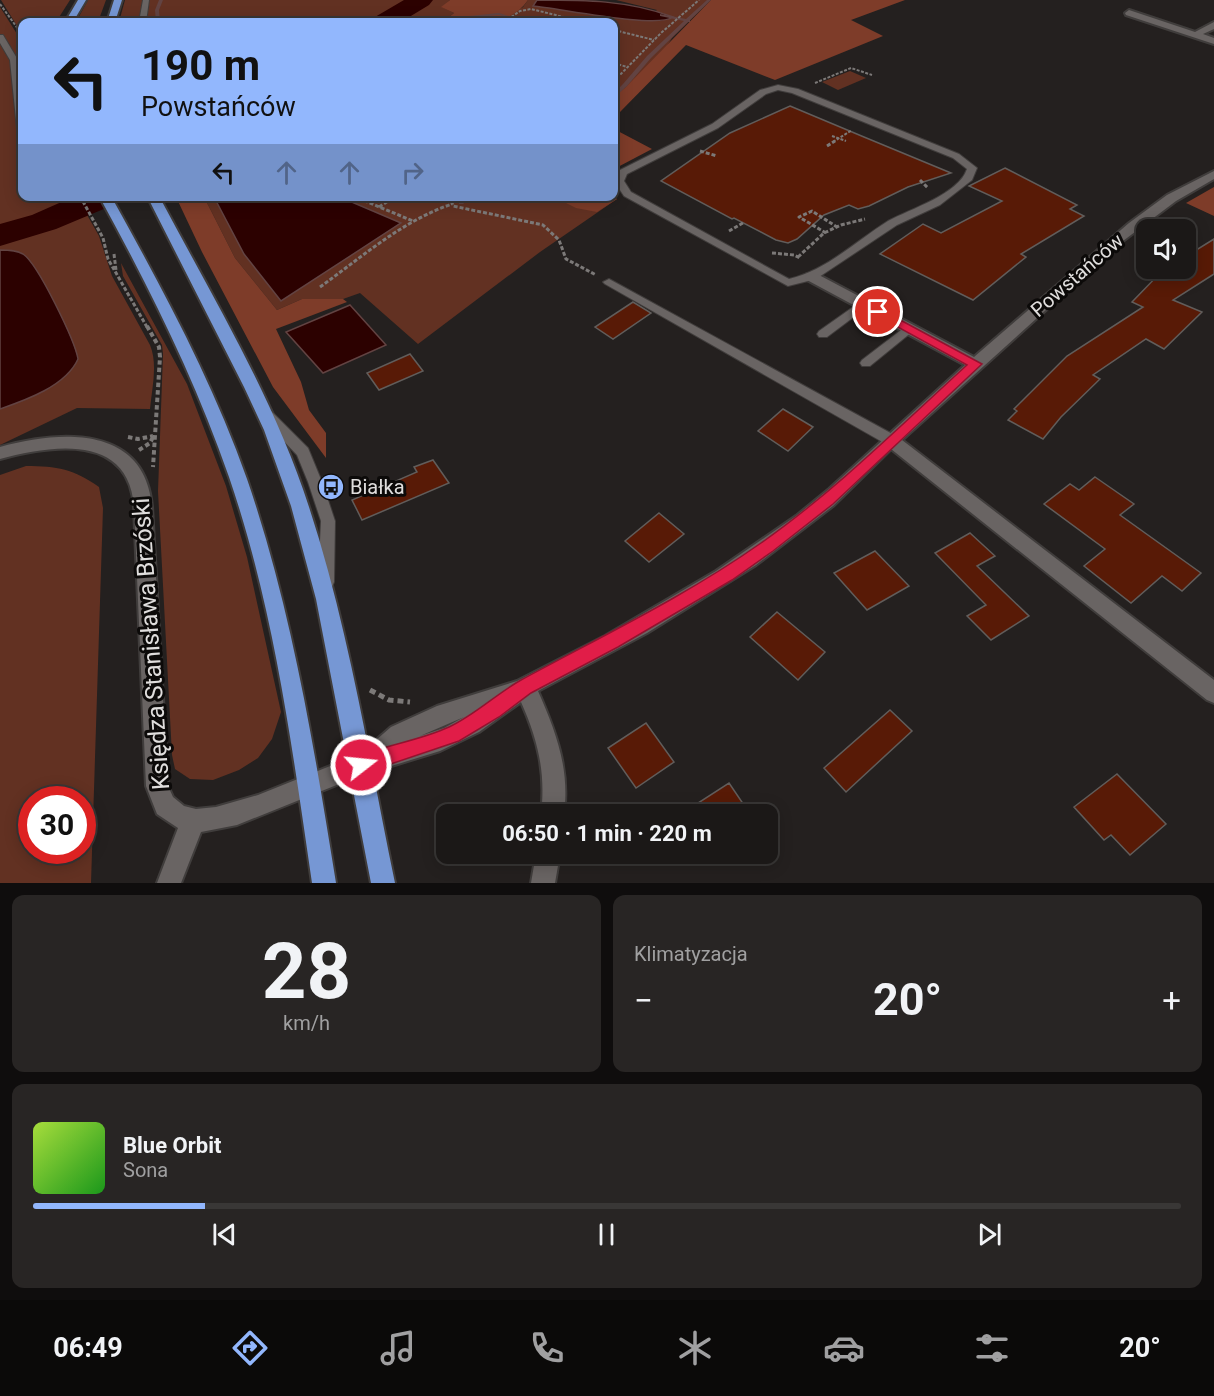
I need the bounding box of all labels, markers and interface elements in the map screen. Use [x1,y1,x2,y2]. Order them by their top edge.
text: 190 m [141,41,260,90]
icon: left [42,42,120,120]
text: Powstańców [141,91,296,123]
icon: left [207,156,240,189]
icon: ahead [270,156,303,189]
icon: ahead [333,156,366,189]
icon: right [396,156,429,189]
map controls [1136,219,1196,279]
button: sound [1136,219,1196,279]
street label: Powstańców [1026,228,1128,322]
pin [852,286,903,337]
icon: arrive [861,295,894,328]
bus stop icon: Białka [316,472,346,502]
place label: Białka [350,475,405,499]
street label: Księdza Stanisława Brzóski [127,497,175,791]
position arrow [329,733,393,797]
speed limit sign: 30 [18,786,96,864]
text: 06:50 · 1 min · 220 m [502,821,712,846]
text: 28 [262,926,351,1017]
text: Klimatyzacja [634,942,748,966]
text: 20° [873,973,942,1026]
text: − [634,981,653,1020]
text: + [1162,981,1181,1020]
text: km/h [283,1011,330,1035]
text: Blue Orbit [123,1133,221,1158]
text: Sona [123,1158,168,1182]
icon: previous [208,1218,241,1251]
icon: pause [590,1218,623,1251]
icon: next [973,1218,1006,1251]
icon: directions [229,1327,271,1369]
icon: music [377,1327,419,1369]
icon: phone [526,1327,568,1369]
icon: climate [674,1327,716,1369]
icon: car [823,1327,865,1369]
icon: filters [971,1327,1013,1369]
text: 06:49 [53,1332,123,1364]
text: 20° [1119,1332,1161,1364]

